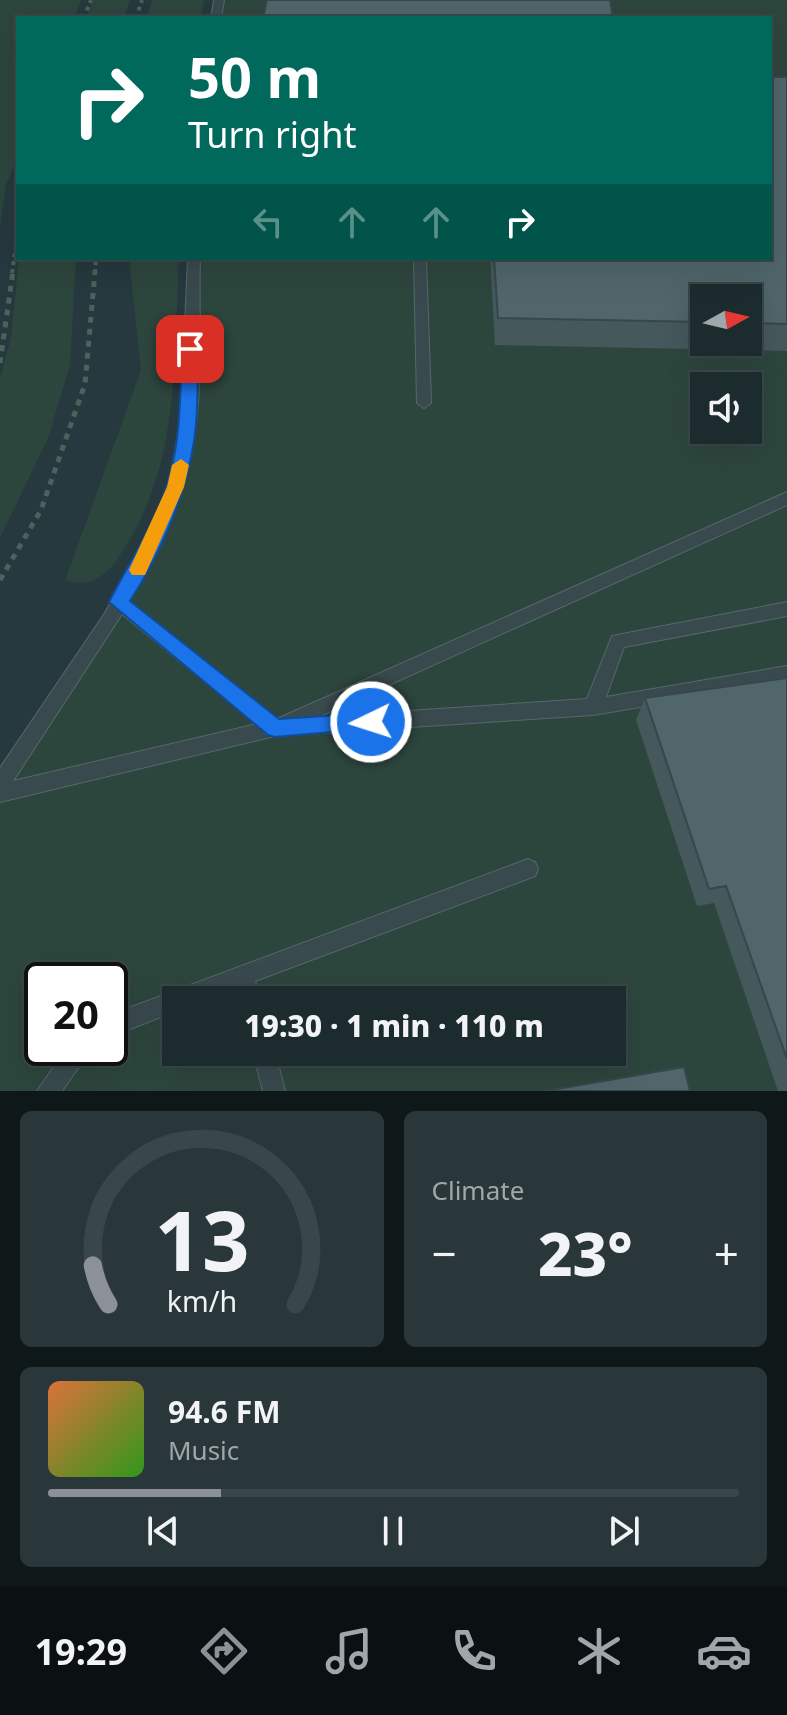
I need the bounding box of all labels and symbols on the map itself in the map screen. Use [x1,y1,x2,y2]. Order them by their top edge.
north arrow [690,284,762,356]
pin [156,315,224,383]
position arrow [329,680,413,764]
speed limit sign: 20 [24,962,128,1066]

